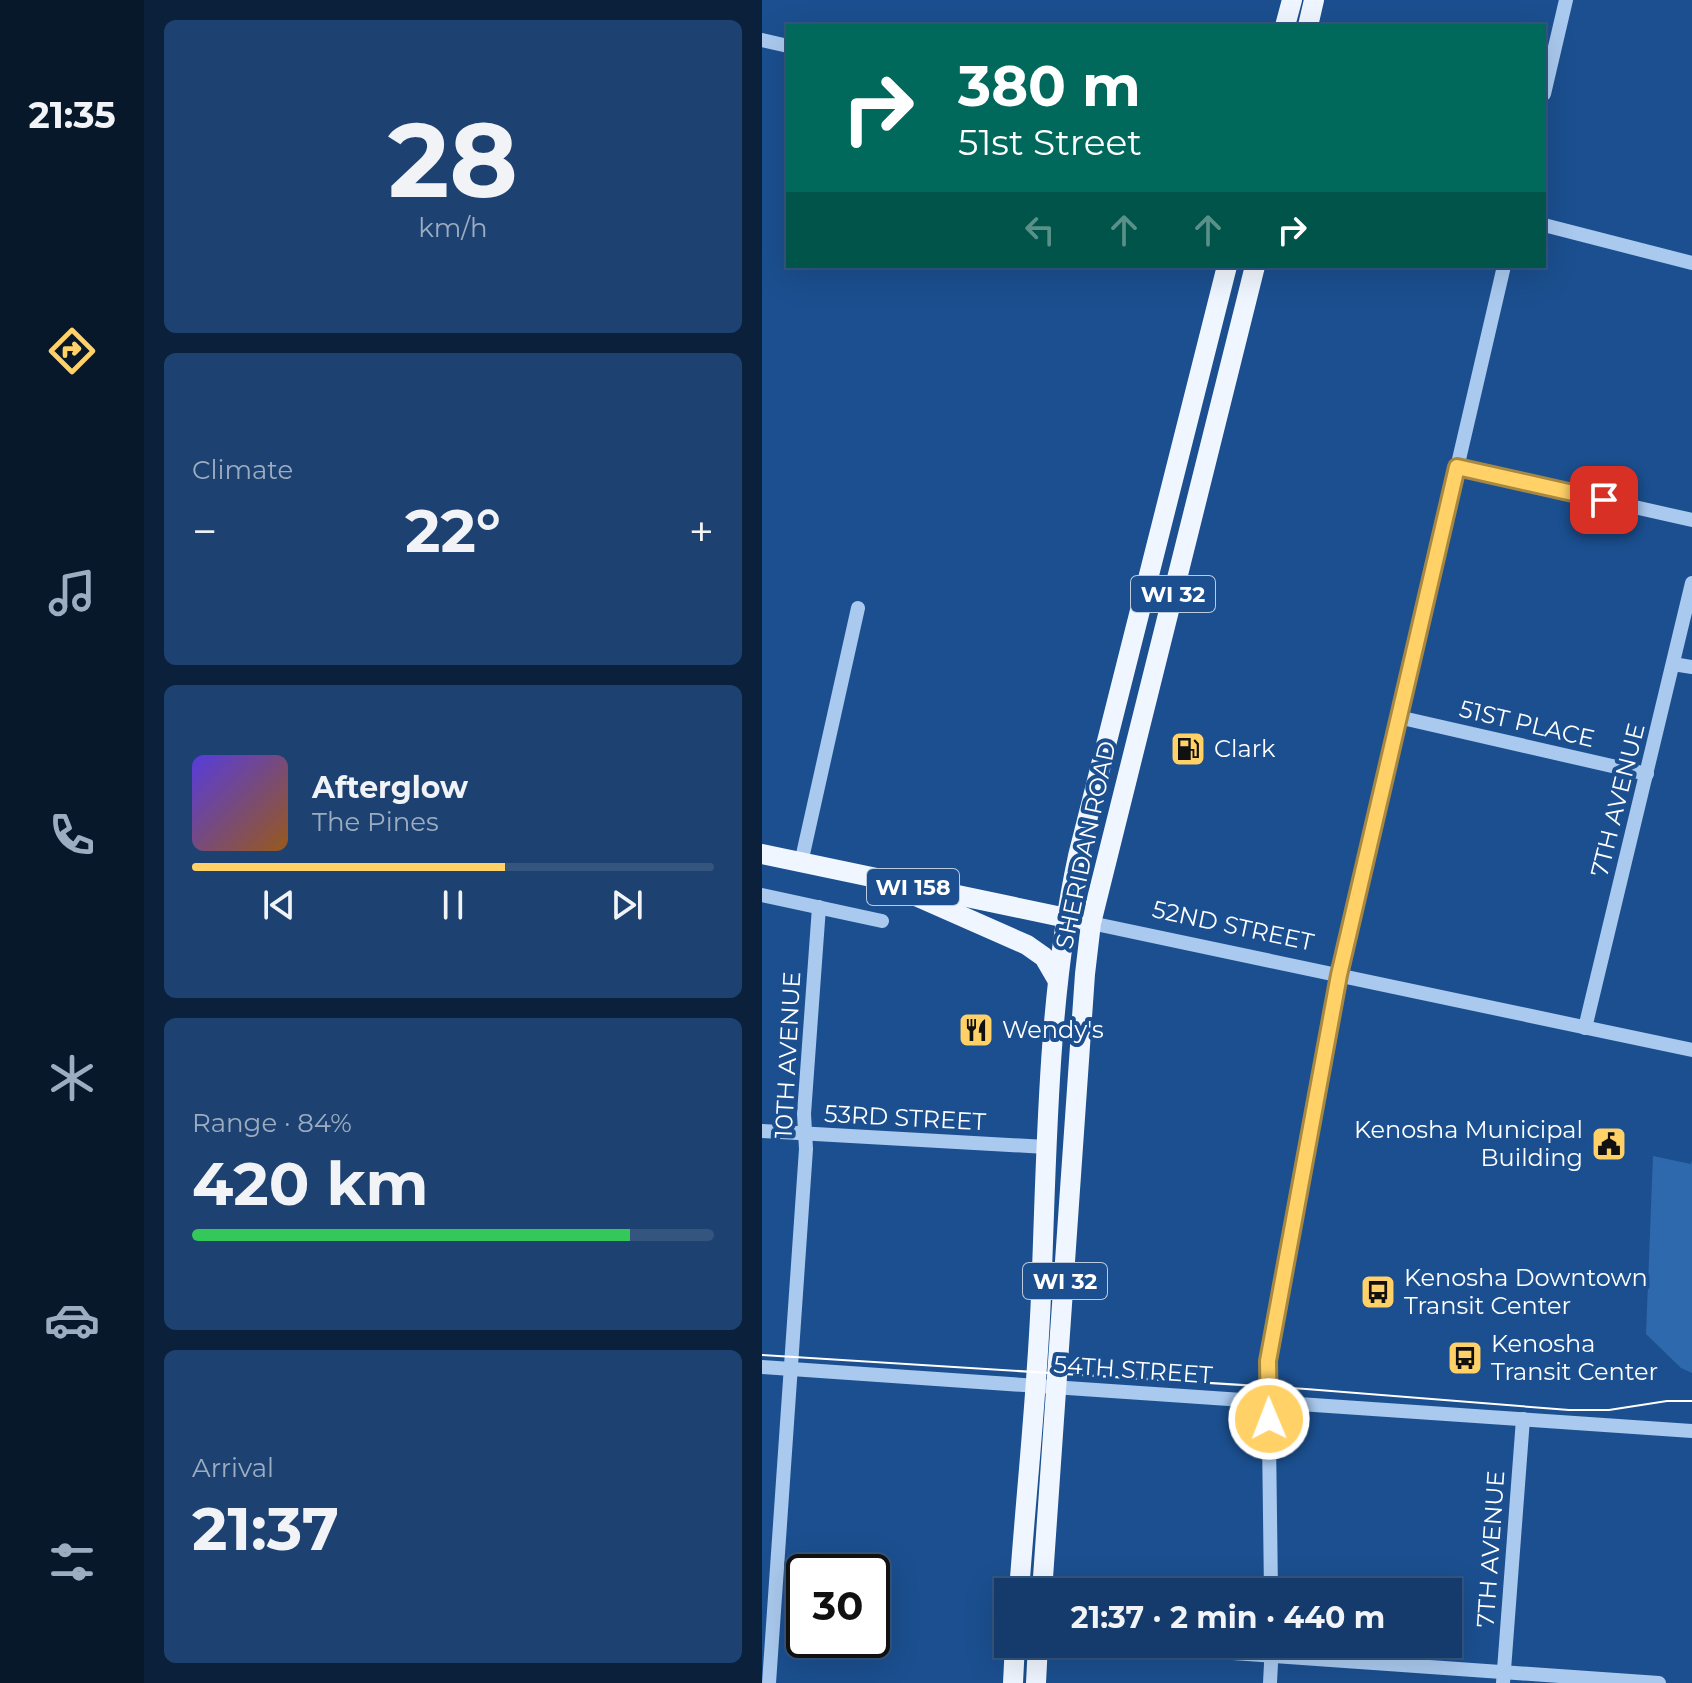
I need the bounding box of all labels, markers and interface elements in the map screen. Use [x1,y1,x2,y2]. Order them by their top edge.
text: 380 m [958,52,1141,120]
icon: right [826,56,930,160]
text: 21:35 [28,93,116,137]
text: 28 [388,96,518,223]
text: 51st Street [958,120,1142,164]
icon: left [1018,208,1062,252]
icon: ahead [1102,208,1146,252]
icon: ahead [1186,208,1230,252]
icon: right [1270,208,1314,252]
text: km/h [418,212,488,244]
icon: directions [44,323,100,379]
text: Climate [192,454,293,486]
pin [1570,466,1638,534]
icon: arrive [1582,478,1626,522]
text: 22° [405,494,501,567]
text: − [192,504,217,558]
text: + [689,504,714,558]
icon: music [44,565,100,621]
road number: WI 32 [1131,576,1215,612]
street label: 51ST PLACE [1457,694,1598,753]
street label: 7TH AVENUE [1584,720,1651,880]
fuel station icon: Clark [1169,730,1207,768]
place label: Clark [1214,734,1276,763]
street label: SHERIDAN ROAD [1049,738,1122,952]
text: Afterglow [312,769,468,806]
text: The Pines [312,806,439,838]
icon: phone [44,807,100,863]
road number: WI 158 [867,869,959,905]
icon: previous [257,883,301,927]
icon: pause [431,883,475,927]
icon: next [605,883,649,927]
street label: 52ND STREET [1150,894,1317,957]
street label: 10TH AVENUE [769,971,806,1139]
restaurant icon: Wendy's [957,1011,995,1049]
place label: Wendy's [1002,1015,1104,1044]
icon: climate [44,1050,100,1106]
street label: 53RD STREET [823,1099,987,1136]
text: Range · 84% [192,1107,352,1139]
place label: Kenosha Municipal Building [1354,1115,1583,1172]
public building icon: Kenosha Municipal Building [1590,1125,1628,1163]
text: 420 km [192,1147,428,1220]
road number: WI 32 [1023,1263,1107,1299]
place label: Kenosha Downtown Transit Center [1404,1263,1648,1320]
bus stop icon: Kenosha Downtown Transit Center [1359,1273,1397,1311]
icon: car [44,1292,100,1348]
place label: Kenosha Transit Center [1491,1329,1658,1386]
bus stop icon: Kenosha Transit Center [1446,1339,1484,1377]
street label: 54TH STREET [1053,1349,1214,1390]
position arrow [1227,1377,1311,1461]
text: Arrival [192,1452,274,1484]
street label: 7TH AVENUE [1471,1470,1510,1628]
text: 21:37 [192,1492,339,1565]
icon: filters [44,1534,100,1590]
speed limit sign: 30 [786,1554,890,1658]
text: 21:37 · 2 min · 440 m [1071,1599,1385,1636]

